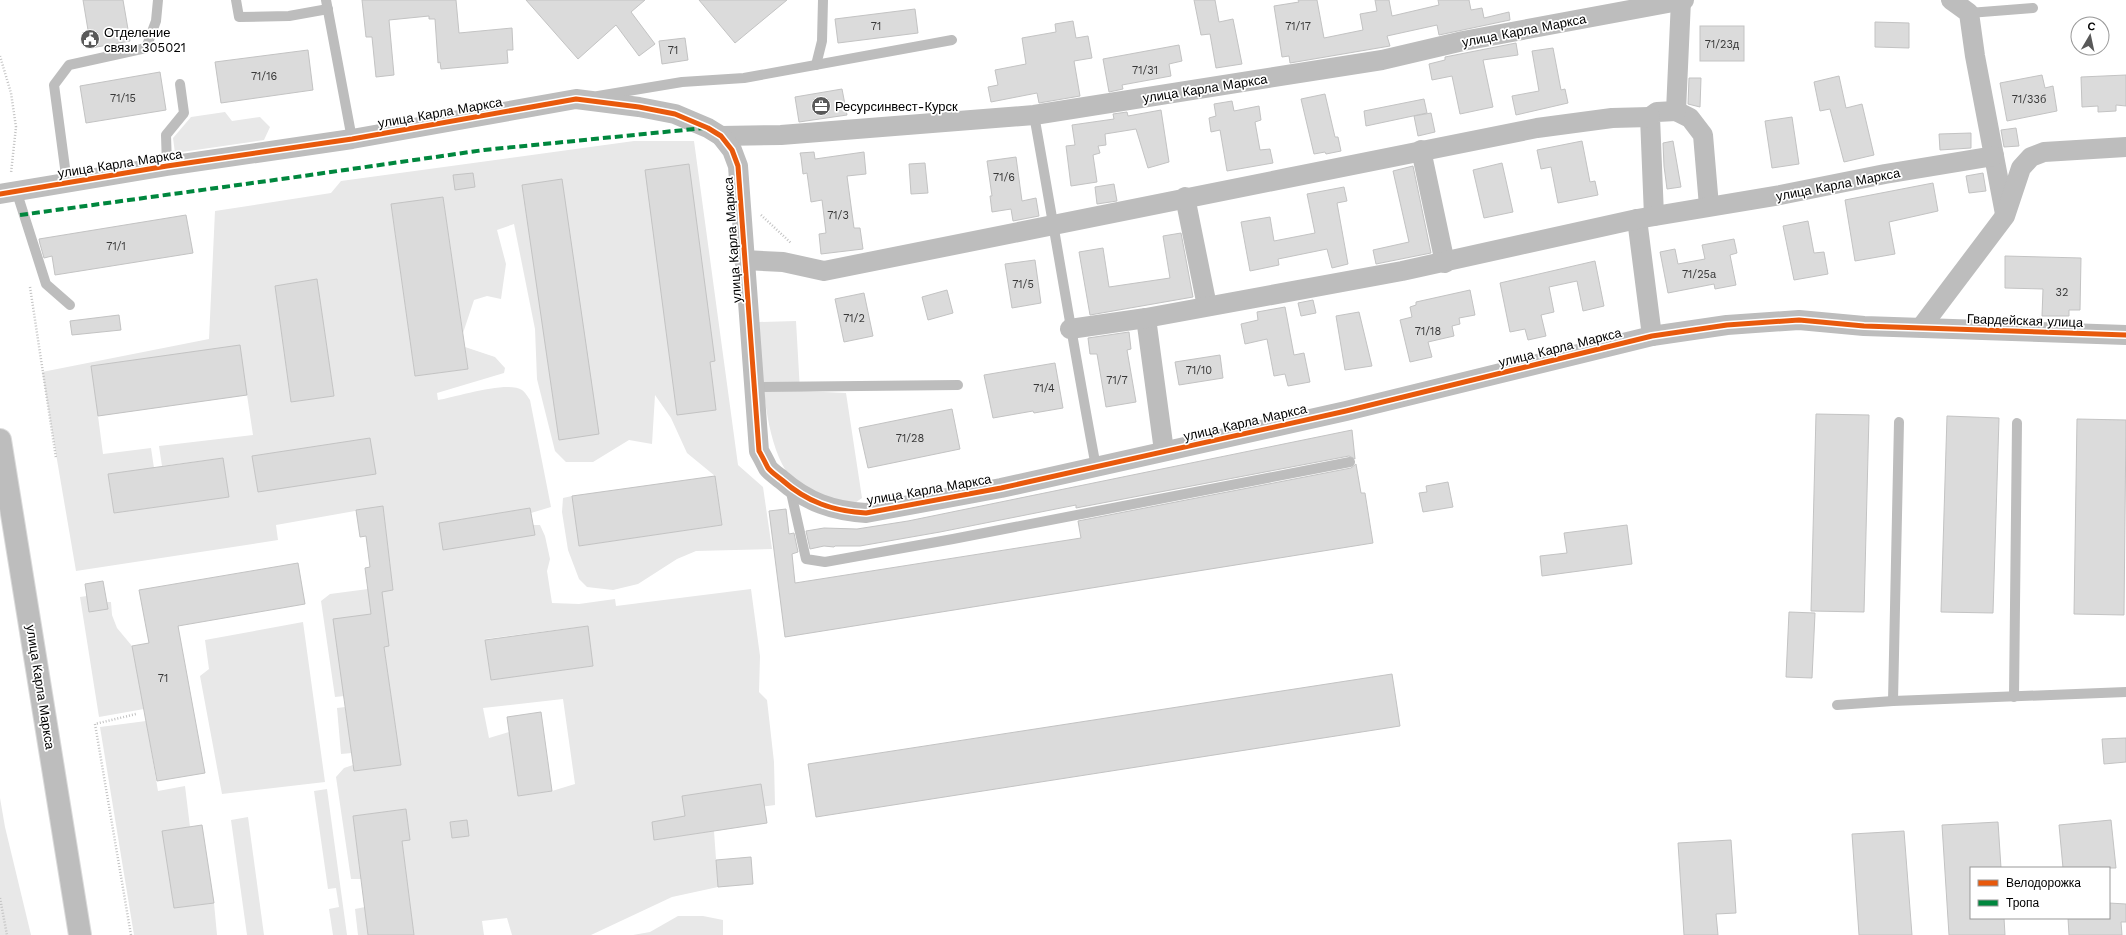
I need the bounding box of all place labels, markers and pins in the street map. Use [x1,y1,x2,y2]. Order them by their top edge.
place label: Отделение связи 305021 [104,25,186,55]
public building icon: Отделение связи 305021 [79,28,101,50]
office icon: Ресурсинвест-Курск [810,95,832,117]
place label: Ресурсинвест-Курск [835,99,958,114]

